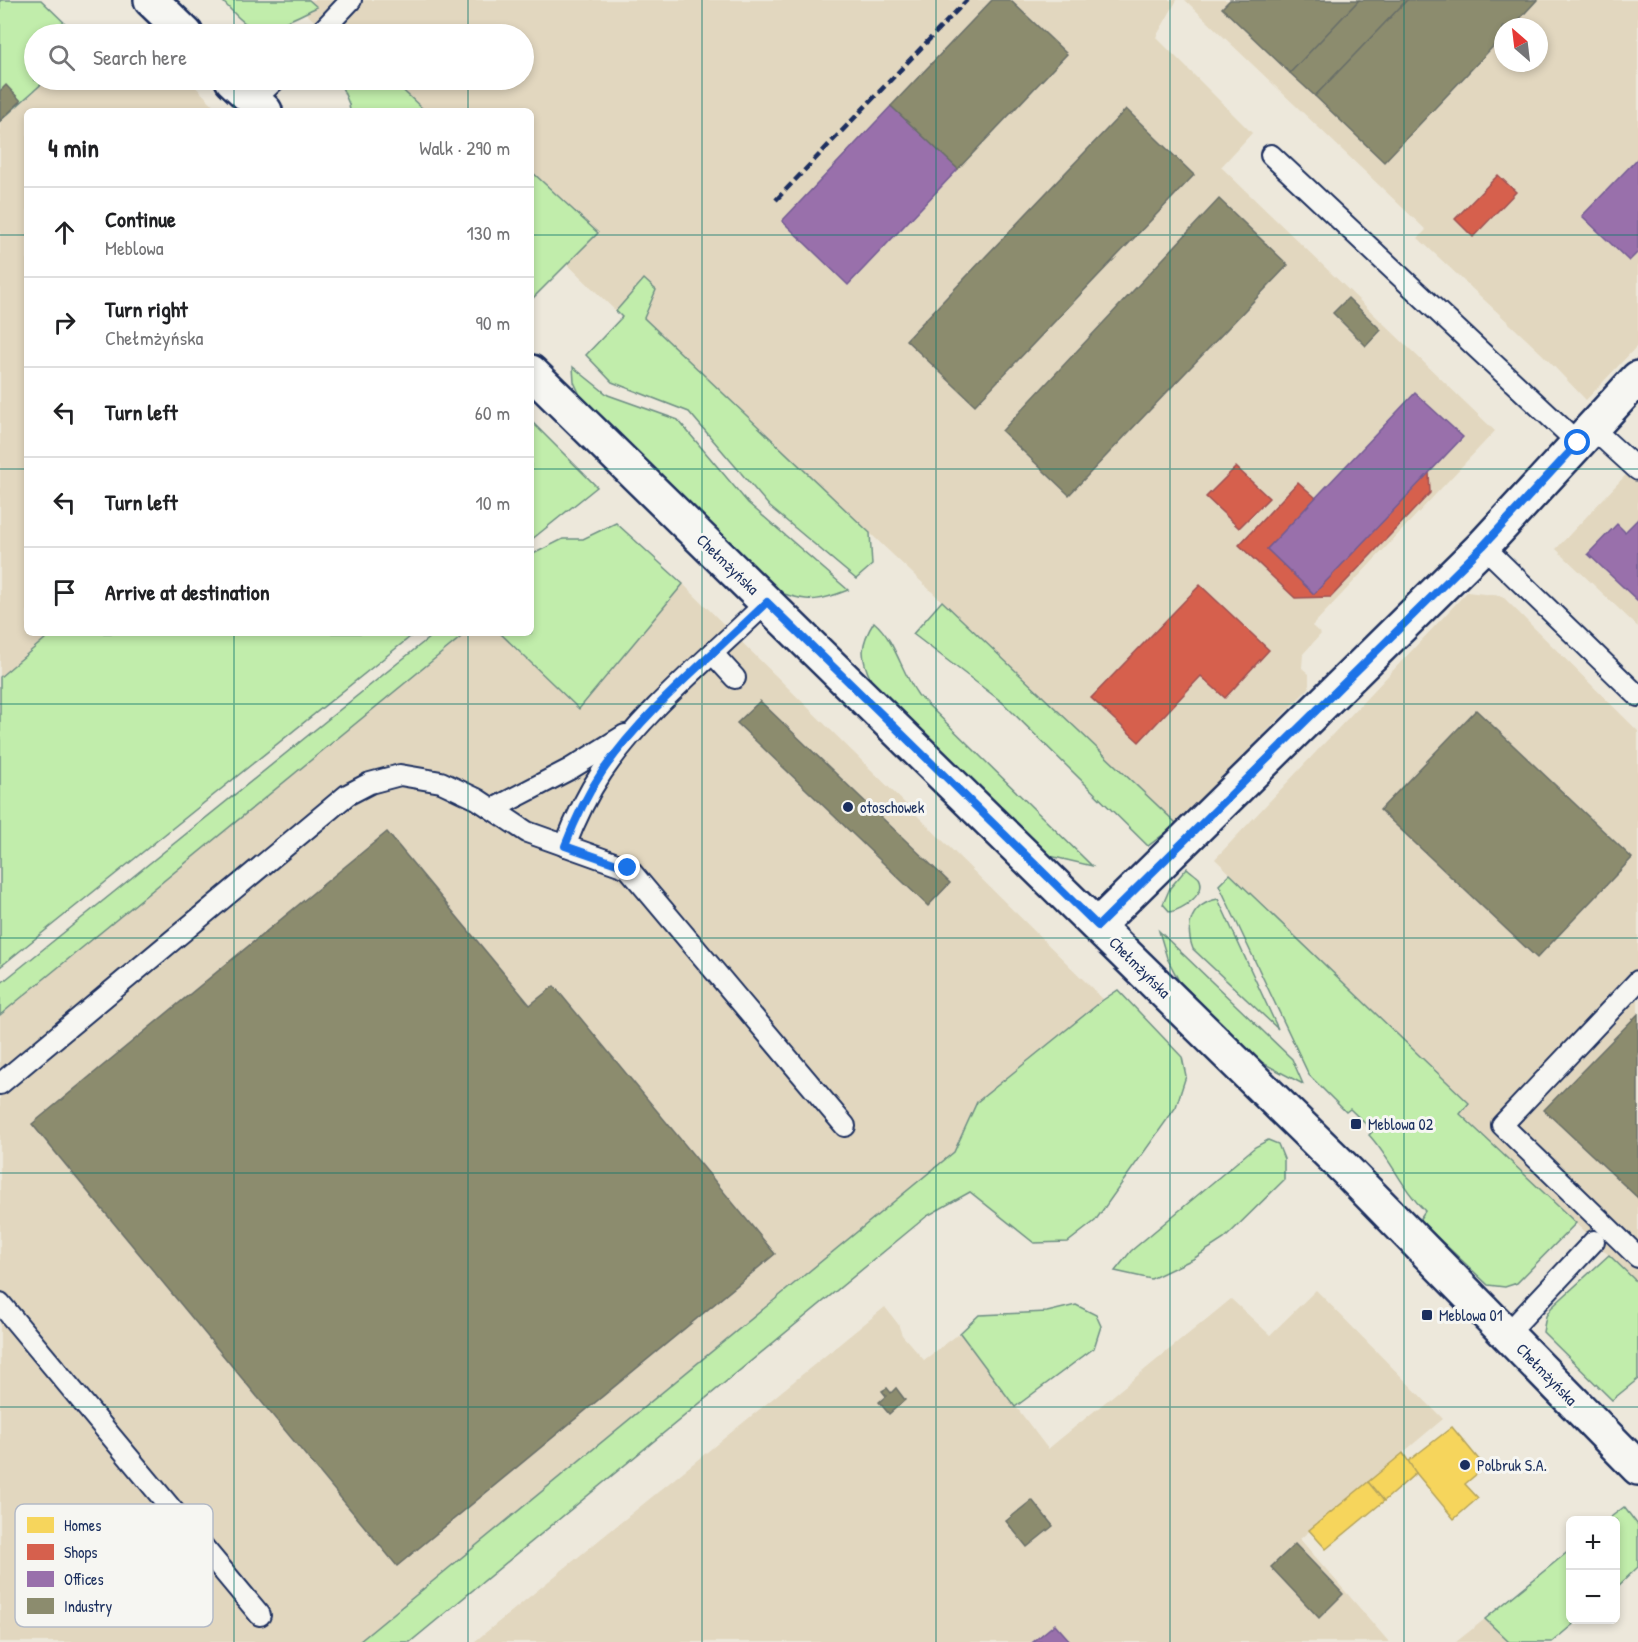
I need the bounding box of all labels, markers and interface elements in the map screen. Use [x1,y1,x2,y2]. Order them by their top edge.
north arrow [1494,18,1548,72]
search box [24,24,534,90]
icon: search [45,41,78,74]
text: Search here [93,42,187,72]
text: 4 min [48,130,99,165]
text: Walk · 290 m [419,134,510,161]
text: Continue [105,204,176,234]
icon: ahead [48,216,81,249]
text: 130 m [467,219,510,246]
text: Meblowa [105,234,164,261]
text: Turn right [105,294,188,324]
icon: right [48,306,81,339]
text: 90 m [476,309,510,336]
text: Chełmżyńska [105,324,203,351]
icon: left [48,396,81,429]
text: Turn left [105,397,178,427]
text: 60 m [475,399,510,426]
route start [1564,429,1590,455]
icon: left [48,486,81,519]
text: Turn left [105,487,178,517]
text: 10 m [476,489,510,516]
street label: Chełmżyńska [692,529,764,599]
icon: arrive [48,576,81,609]
text: Arrive at destination [105,577,270,607]
place label: otoschowek [860,796,925,818]
marker: otoschowek [841,800,855,814]
route end [614,854,640,880]
street label: Chełmżyńska [1104,931,1176,1003]
place label: Meblowa 02 [1368,1113,1434,1135]
marker: Meblowa 02 [1349,1117,1363,1131]
place label: Meblowa 01 [1439,1304,1503,1326]
marker: Meblowa 01 [1420,1308,1434,1322]
street label: Chełmżyńska [1512,1338,1582,1410]
place label: Polbruk S.A. [1477,1454,1547,1476]
marker: Polbruk S.A. [1458,1458,1472,1472]
legend [15,1504,213,1627]
text: Homes [64,1514,101,1536]
map controls [1566,1516,1620,1624]
button: + [1566,1516,1620,1570]
text: Shops [64,1541,98,1563]
text: Offices [64,1568,104,1590]
button: − [1566,1570,1620,1624]
text: Industry [64,1595,112,1617]

